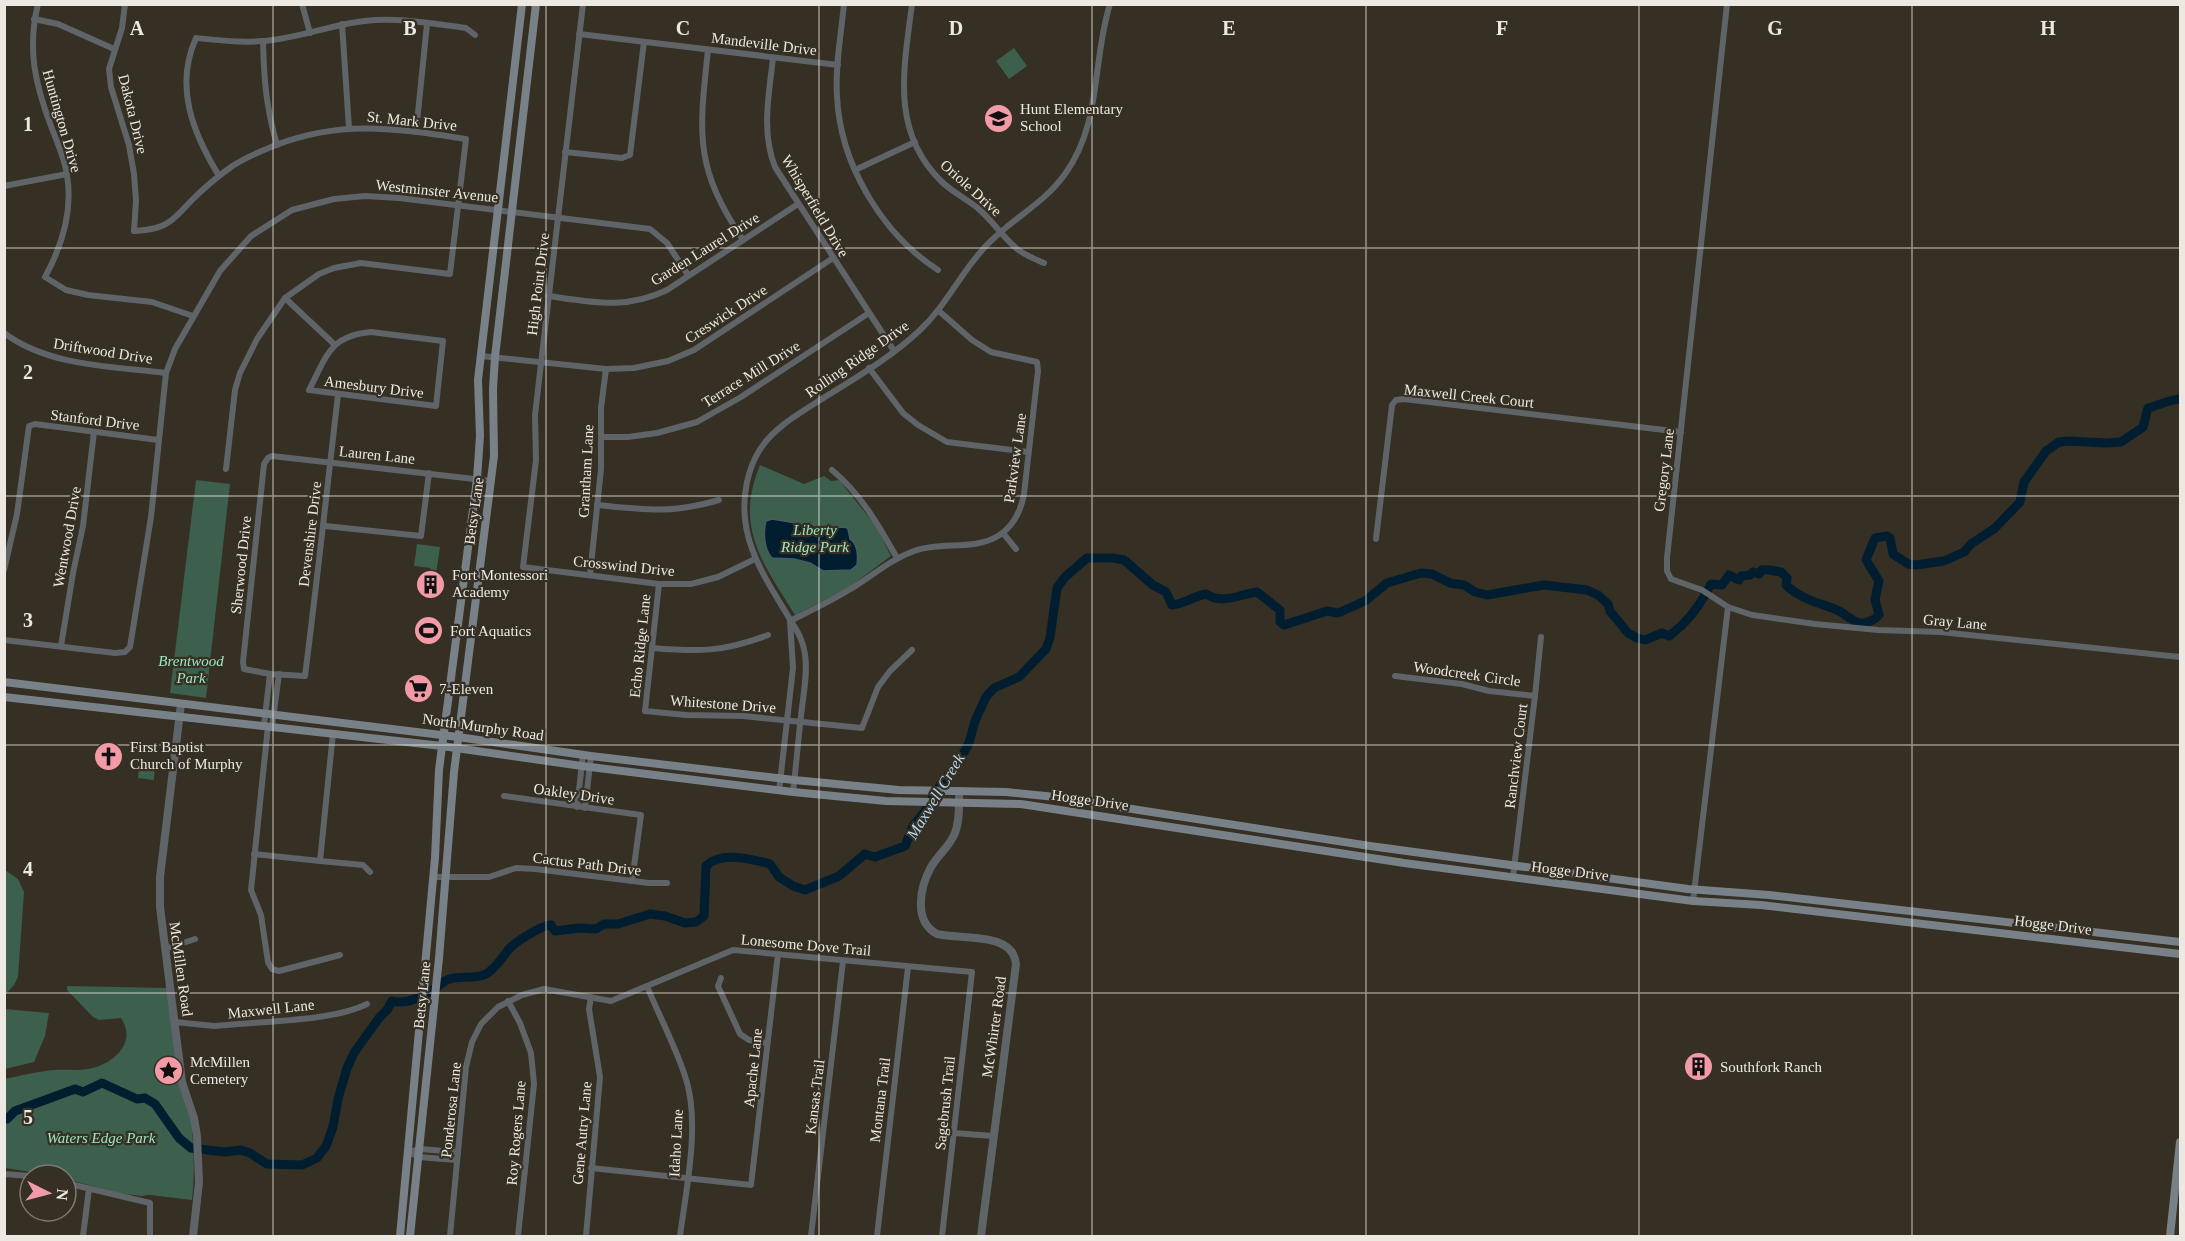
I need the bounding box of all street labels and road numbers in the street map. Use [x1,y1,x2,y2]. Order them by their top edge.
street label: Mandeville Drive [710,30,818,58]
street label: Huntington Drive [40,68,84,175]
street label: Dakota Drive [115,73,151,156]
street label: St. Mark Drive [366,108,458,134]
street label: Whisperfield Drive [778,152,852,260]
street label: Oriole Drive [937,157,1005,220]
street label: Westminster Avenue [375,177,499,205]
street label: Garden Laurel Drive [648,209,763,289]
street label: High Point Drive [524,231,552,336]
street label: Creswick Drive [682,281,770,346]
street label: Rolling Ridge Drive [802,317,912,401]
street label: Driftwood Drive [52,335,154,367]
street label: Terrace Mill Drive [699,337,803,411]
street label: Amesbury Drive [323,373,425,401]
street label: Maxwell Creek Court [1403,381,1536,411]
street label: Stanford Drive [50,407,141,433]
street label: Parkview Lane [1001,412,1029,504]
street label: Grantham Lane [576,423,596,518]
street label: Gregory Lane [1651,427,1677,513]
street label: Lauren Lane [338,443,416,467]
street label: Betsy Lane [461,476,487,546]
street label: Devenshire Drive [296,480,324,588]
street label: Wentwood Drive [50,485,84,589]
street label: Sherwood Drive [228,515,254,615]
street label: Crosswind Drive [572,553,676,579]
street label: Echo Ridge Lane [627,593,653,699]
street label: Gray Lane [1923,611,1988,633]
street label: Woodcreek Circle [1412,659,1522,690]
street label: Whitestone Drive [669,692,777,716]
street label: Ranchview Court [1502,702,1530,809]
street label: North Murphy Road [421,711,545,744]
street label: Oakley Drive [533,780,616,808]
street label: Hogge Drive [1050,787,1130,813]
street label: Cactus Path Drive [532,849,642,879]
street label: Hogge Drive [1530,858,1610,884]
street label: Hogge Drive [2013,912,2093,938]
street label: McMillen Road [166,921,196,1018]
street label: Lonesome Dove Trail [740,931,872,959]
street label: Betsy Lane [410,960,434,1030]
street label: McWhirter Road [979,975,1009,1079]
street label: Maxwell Lane [227,996,315,1022]
street label: Apache Lane [741,1027,765,1108]
street label: Sagebrush Trail [932,1055,958,1151]
street label: Montana Trail [867,1057,893,1143]
street label: Kansas Trail [802,1059,828,1135]
street label: Ponderosa Lane [438,1061,464,1159]
street label: Roy Rogers Lane [503,1080,529,1186]
street label: Gene Autry Lane [570,1081,595,1185]
street label: Idaho Lane [666,1108,686,1177]

